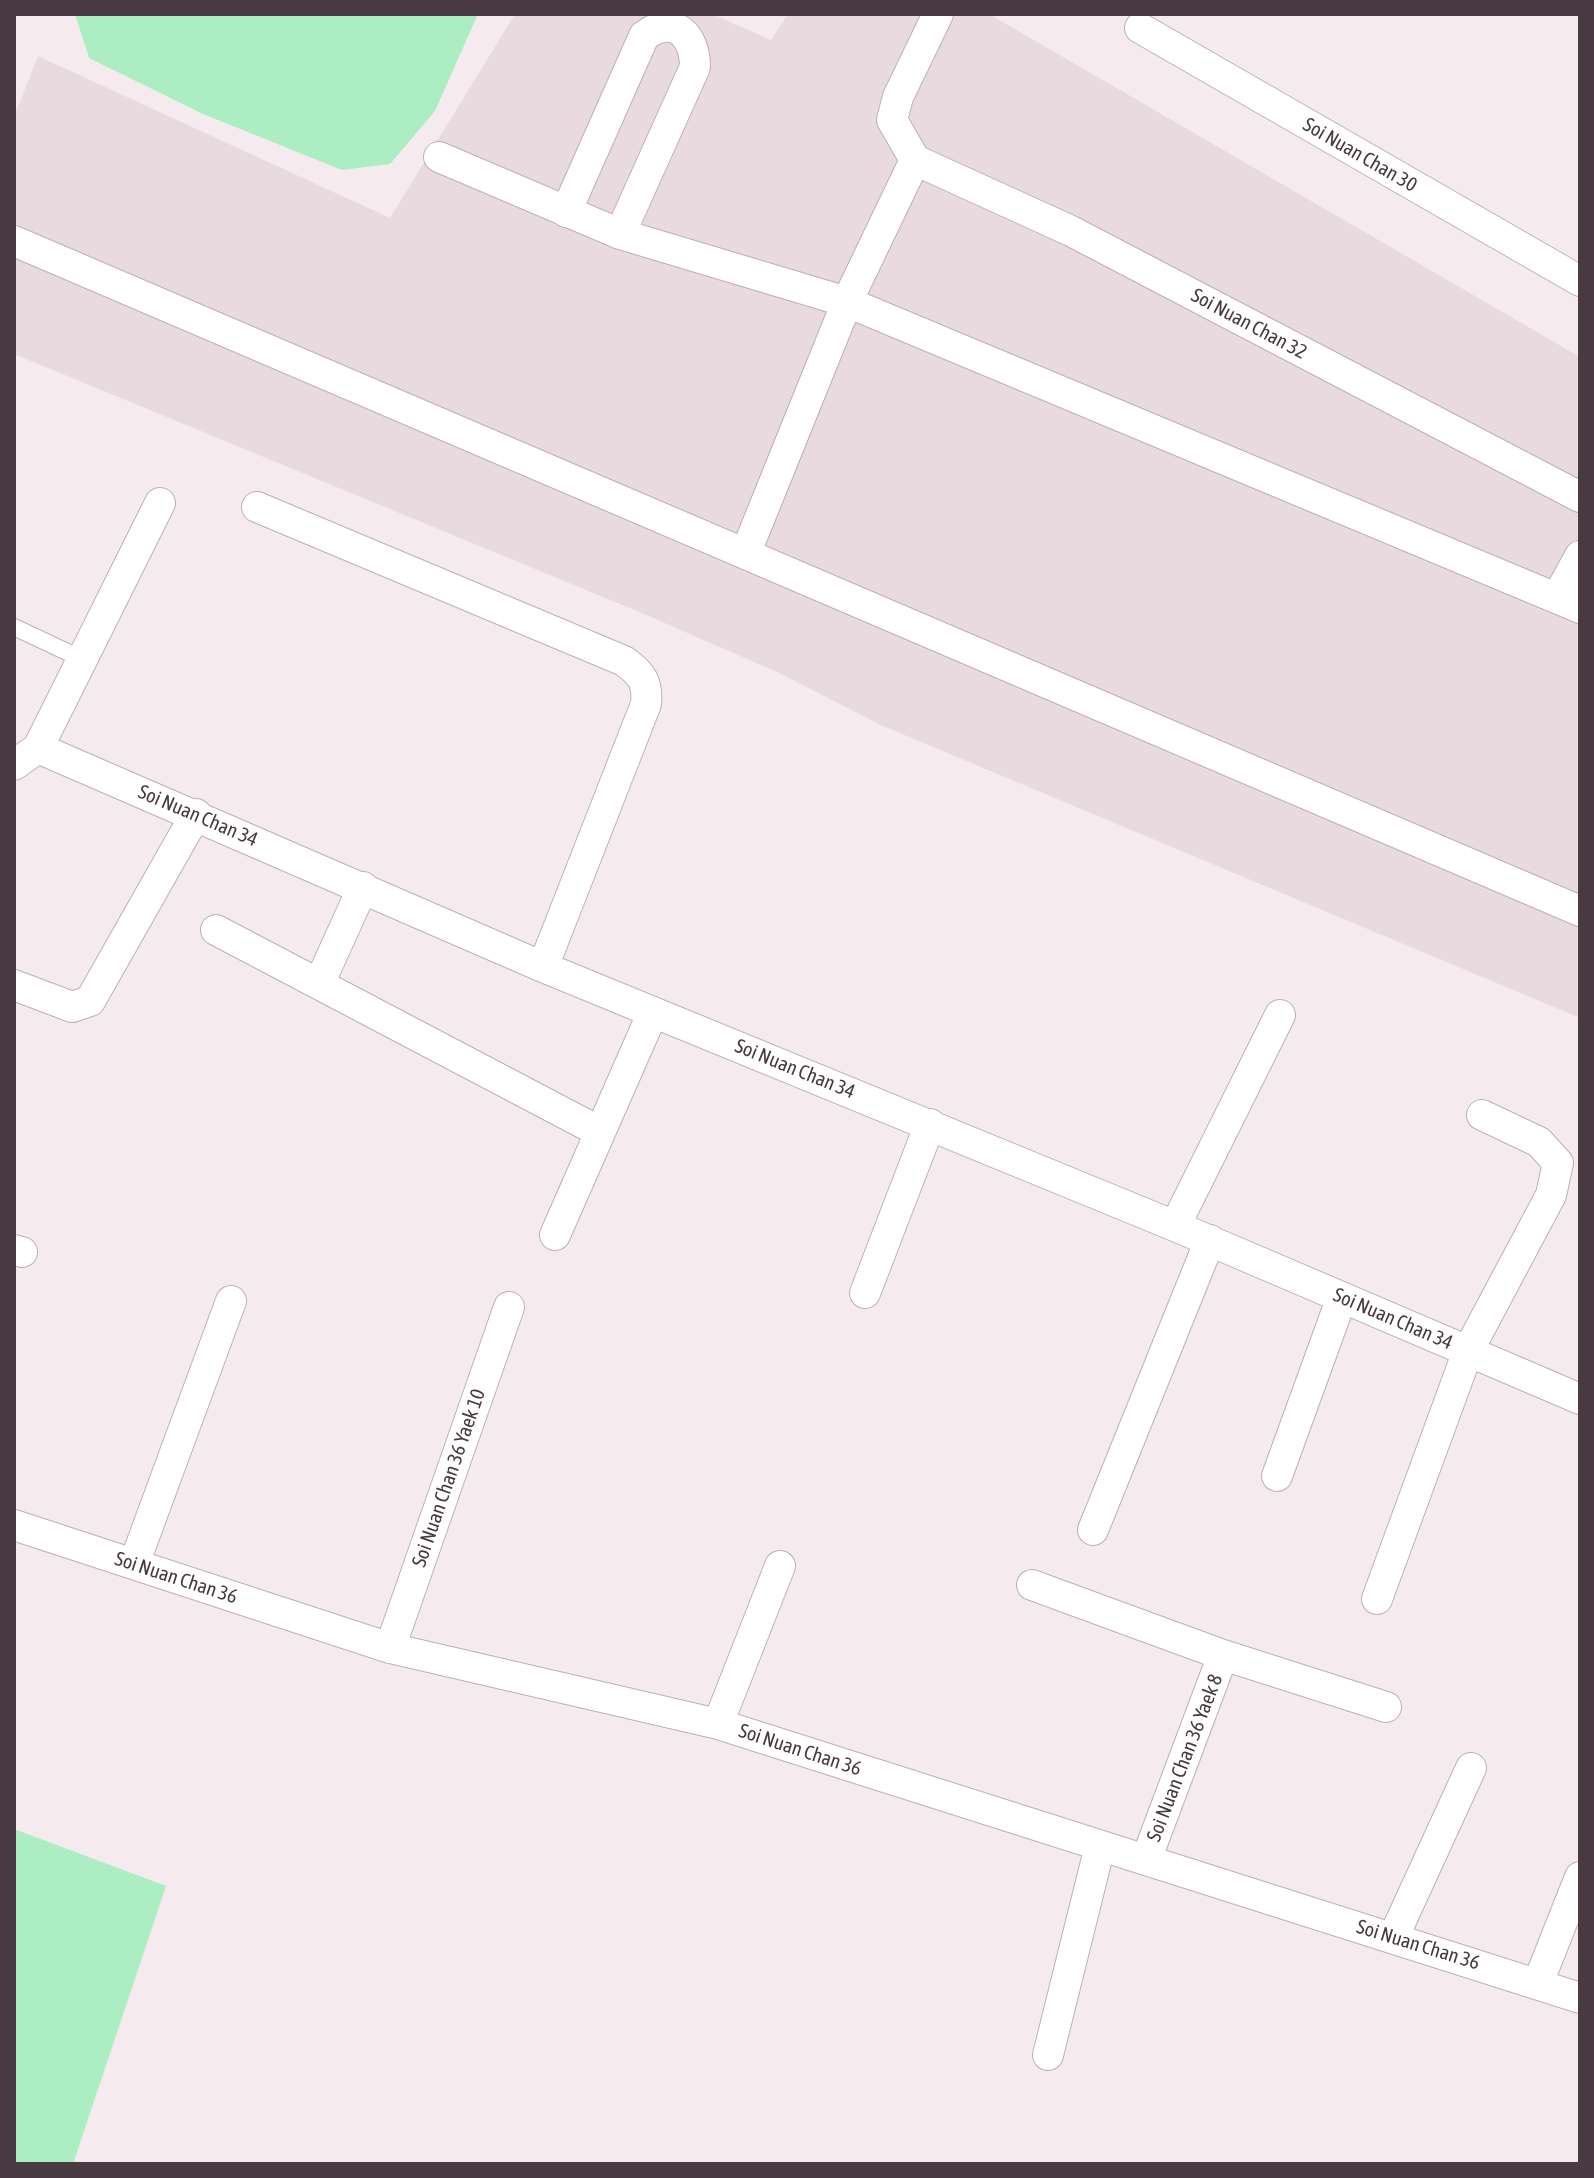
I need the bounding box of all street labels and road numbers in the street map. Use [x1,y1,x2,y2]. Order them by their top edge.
street label: Soi Nuan Chan 30 [1299,113,1421,197]
street label: Soi Nuan Chan 32 [1187,283,1311,365]
street label: Soi Nuan Chan 34 [135,780,261,852]
street label: Soi Nuan Chan 34 [731,1034,859,1104]
street label: Soi Nuan Chan 34 [1330,1283,1456,1355]
street label: Soi Nuan Chan 36 Yaek 10 [407,1386,491,1570]
street label: Soi Nuan Chan 36 [112,1547,240,1609]
street label: Soi Nuan Chan 36 Yaek 8 [1142,1671,1228,1845]
street label: Soi Nuan Chan 36 [736,1719,864,1781]
street label: Soi Nuan Chan 36 [1353,1915,1483,1975]

